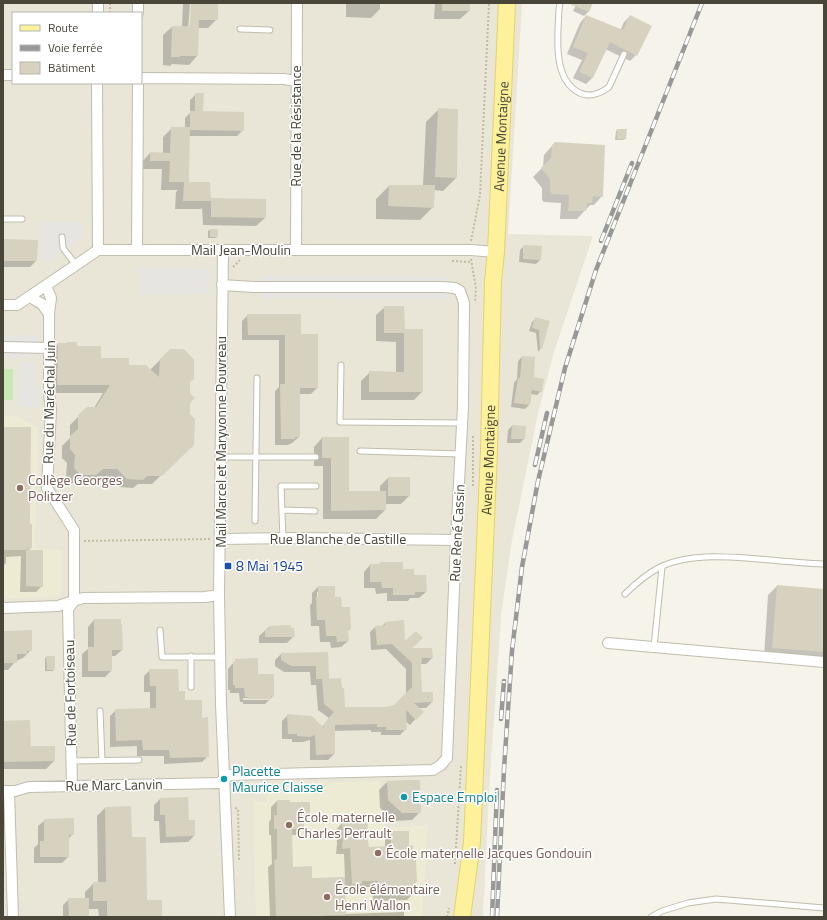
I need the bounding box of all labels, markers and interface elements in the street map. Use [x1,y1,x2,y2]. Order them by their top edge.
legend [12,12,142,84]
text: Route [48,18,78,37]
text: Voie ferrée [48,38,103,57]
text: Bâtiment [48,58,96,77]
street label: Rue de la Résistance [285,65,306,187]
street label: Avenue Montaigne [488,81,514,192]
street label: Mail Jean-Moulin [191,239,291,260]
street label: Mail Marcel et Maryvonne Pouvreau [210,336,231,548]
street label: Rue du Maréchal Juin [37,340,60,464]
street label: Avenue Montaigne [475,405,500,516]
place label: Collège Georges Politzer [28,469,122,506]
marker: Collège Georges Politzer [15,483,25,493]
street label: Rue René Cassin [443,484,470,582]
street label: Rue Blanche de Castille [270,528,406,549]
place label: 8 Mai 1945 [236,555,303,576]
marker: 8 Mai 1945 [223,561,233,571]
street label: Rue de Fortoiseau [58,640,81,746]
place label: Placette Maurice Claisse [232,760,323,797]
street label: Rue Marc Lanvin [65,773,163,796]
marker: Placette Maurice Claisse [219,774,229,784]
place label: Espace Emploi [412,786,497,807]
marker: Espace Emploi [399,792,409,802]
place label: École maternelle Charles Perrault [297,806,395,843]
marker: École maternelle Charles Perrault [284,820,294,830]
place label: École maternelle Jacques Gondouin [386,842,592,863]
marker: École maternelle Jacques Gondouin [373,848,383,858]
place label: École élémentaire Henri Wallon [335,878,440,915]
marker: École élémentaire Henri Wallon [322,892,332,902]

